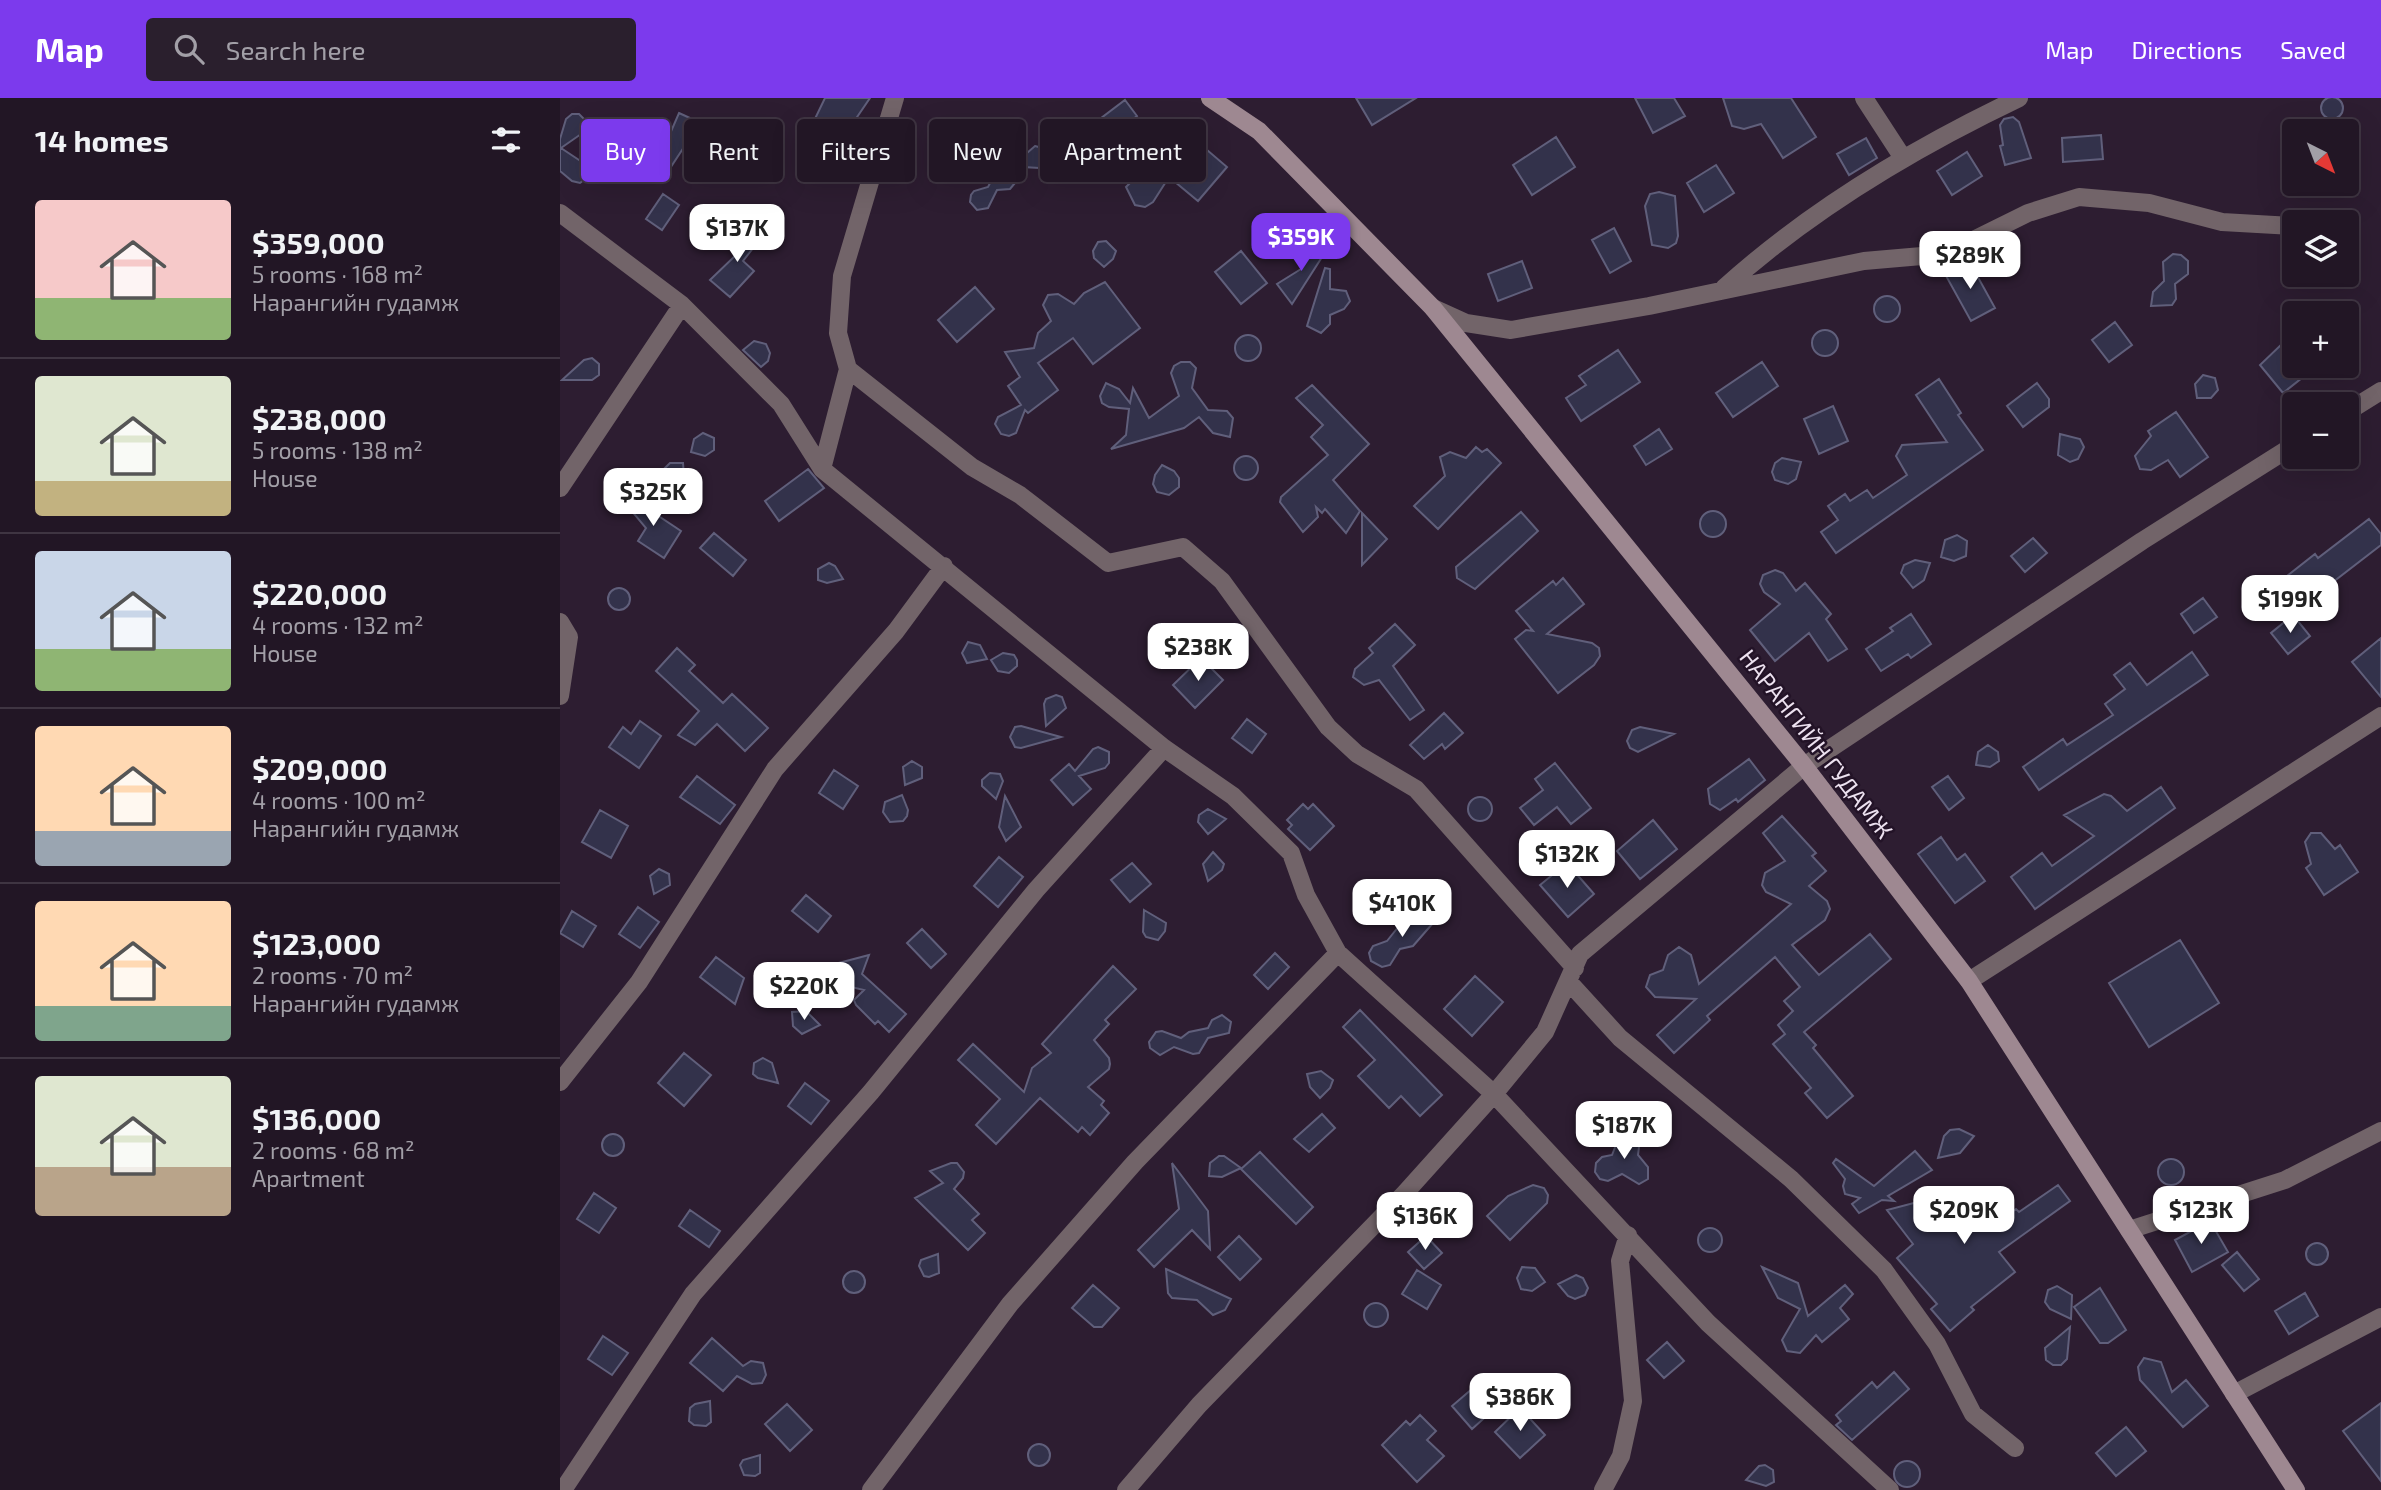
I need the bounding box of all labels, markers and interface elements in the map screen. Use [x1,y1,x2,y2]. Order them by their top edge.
search box [146,18,636,81]
text: Map [35,29,104,69]
icon: search [170,30,208,68]
text: Search here [226,34,365,65]
text: Map [2045,35,2093,64]
text: Directions [2131,35,2242,64]
text: Saved [2280,35,2346,64]
chip: Buy [581,119,670,182]
chip: Rent [684,119,783,182]
chip: Filters [797,119,915,182]
chip: New [929,119,1026,182]
chip: Apartment [1040,119,1206,182]
north arrow [2282,119,2359,196]
map controls [2282,119,2359,469]
icon: filters [487,121,525,159]
text: 14 homes [35,122,169,158]
pin: $137K [688,204,786,264]
button: layers [2282,210,2359,287]
text: $137K [705,213,769,241]
pin: $359K [1252,214,1350,273]
text: $359K [1267,222,1335,250]
text: $359,000 [252,224,385,260]
icon: home [91,228,175,312]
pin: $289K [1921,232,2019,291]
text: $289K [1935,240,2005,268]
text: 5 rooms · 168 m² [252,260,423,288]
text: Нарангийн гудамж [252,288,459,316]
button: + [2282,301,2359,378]
button: − [2282,392,2359,469]
text: $238,000 [252,400,387,436]
icon: home [91,404,175,488]
text: 5 rooms · 138 m² [252,436,423,464]
text: House [252,464,318,492]
pin: $325K [604,468,702,528]
text: $325K [619,477,687,505]
text: $220,000 [252,575,387,611]
pin: $199K [2241,575,2339,635]
icon: home [91,579,175,663]
text: $199K [2258,584,2323,612]
text: 4 rooms · 132 m² [252,611,424,639]
pin: $238K [1149,624,1247,683]
text: $238K [1164,632,1232,660]
text: House [252,639,318,667]
street label: НАРАНГИЙН ГУДАМЖ [1734,643,1899,843]
text: $209,000 [252,750,388,786]
icon: home [91,754,175,838]
text: 4 rooms · 100 m² [252,786,426,814]
text: Нарангийн гудамж [252,814,459,842]
pin: $132K [1518,830,1616,890]
text: $132K [1535,839,1599,867]
pin: $410K [1353,880,1451,939]
text: $410K [1368,888,1436,916]
text: $123,000 [252,925,381,961]
icon: home [91,929,175,1013]
text: 2 rooms · 70 m² [252,961,413,989]
pin: $220K [755,962,853,1022]
text: $220K [769,971,839,999]
text: Нарангийн гудамж [252,989,459,1017]
text: $136,000 [252,1100,381,1136]
pin: $187K [1575,1102,1673,1161]
icon: home [91,1104,175,1188]
text: $187K [1592,1110,1656,1138]
text: 2 rooms · 68 m² [252,1136,415,1164]
text: Apartment [252,1164,365,1192]
pin: $209K [1915,1186,2013,1246]
pin: $123K [2152,1186,2250,1246]
pin: $136K [1376,1192,1474,1252]
text: $209K [1929,1195,1999,1223]
text: $123K [2169,1195,2233,1223]
text: $136K [1393,1201,1457,1229]
pin: $386K [1471,1374,1569,1433]
text: $386K [1486,1382,1554,1410]

